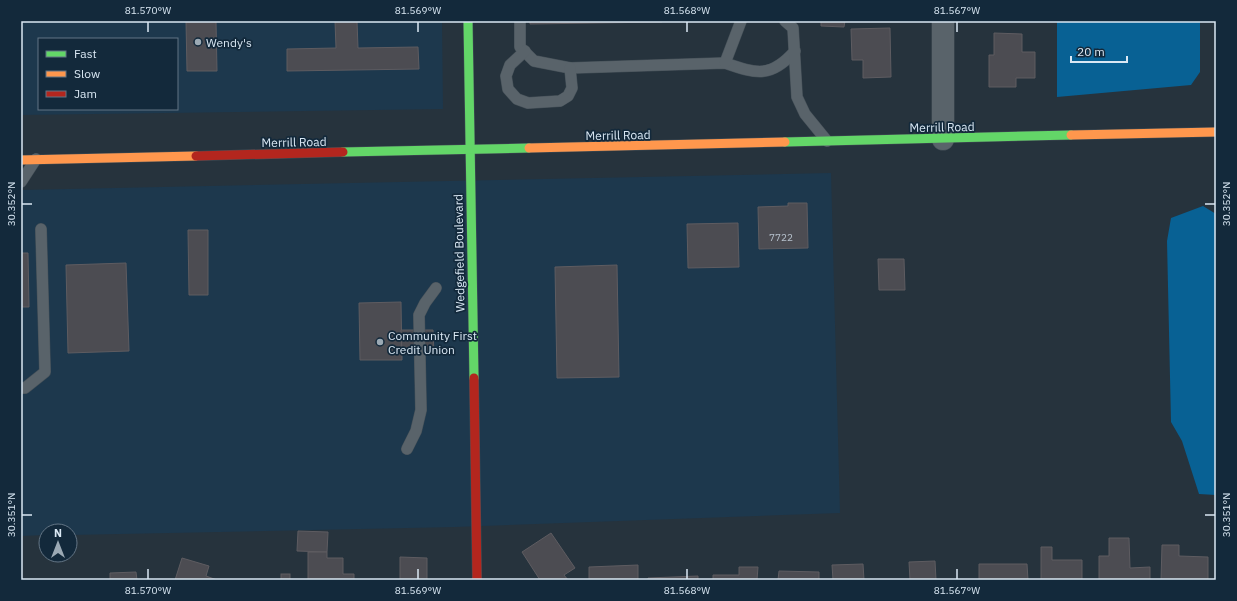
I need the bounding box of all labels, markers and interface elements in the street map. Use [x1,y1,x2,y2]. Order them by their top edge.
text: 81.570°W [125,4,171,17]
text: 81.569°W [395,4,441,17]
text: 81.568°W [664,4,710,17]
text: 81.567°W [934,4,980,17]
place label: Wendy's [206,35,252,50]
marker: Wendy's [193,37,203,47]
legend [38,38,178,110]
scale bar [1071,38,1127,64]
text: 20 m [1077,44,1105,59]
text: Fast [74,46,97,61]
text: Slow [74,66,100,81]
text: Jam [74,86,97,101]
street label: Merrill Road [909,119,975,135]
street label: Merrill Road [585,127,651,143]
street label: Merrill Road [261,134,327,150]
text: 30.352°N [5,182,18,226]
text: 30.352°N [1220,182,1233,226]
street label: Wedgefield Boulevard [450,194,468,312]
house number: 7722 [769,231,793,244]
place label: Community First Credit Union [388,328,477,357]
marker: Community First Credit Union [375,337,385,347]
text: 30.351°N [5,493,18,537]
text: 30.351°N [1220,493,1233,537]
north arrow [38,523,78,563]
text: N [54,526,62,540]
text: 81.570°W [125,584,171,597]
text: 81.569°W [395,584,441,597]
text: 81.568°W [664,584,710,597]
text: 81.567°W [934,584,980,597]

